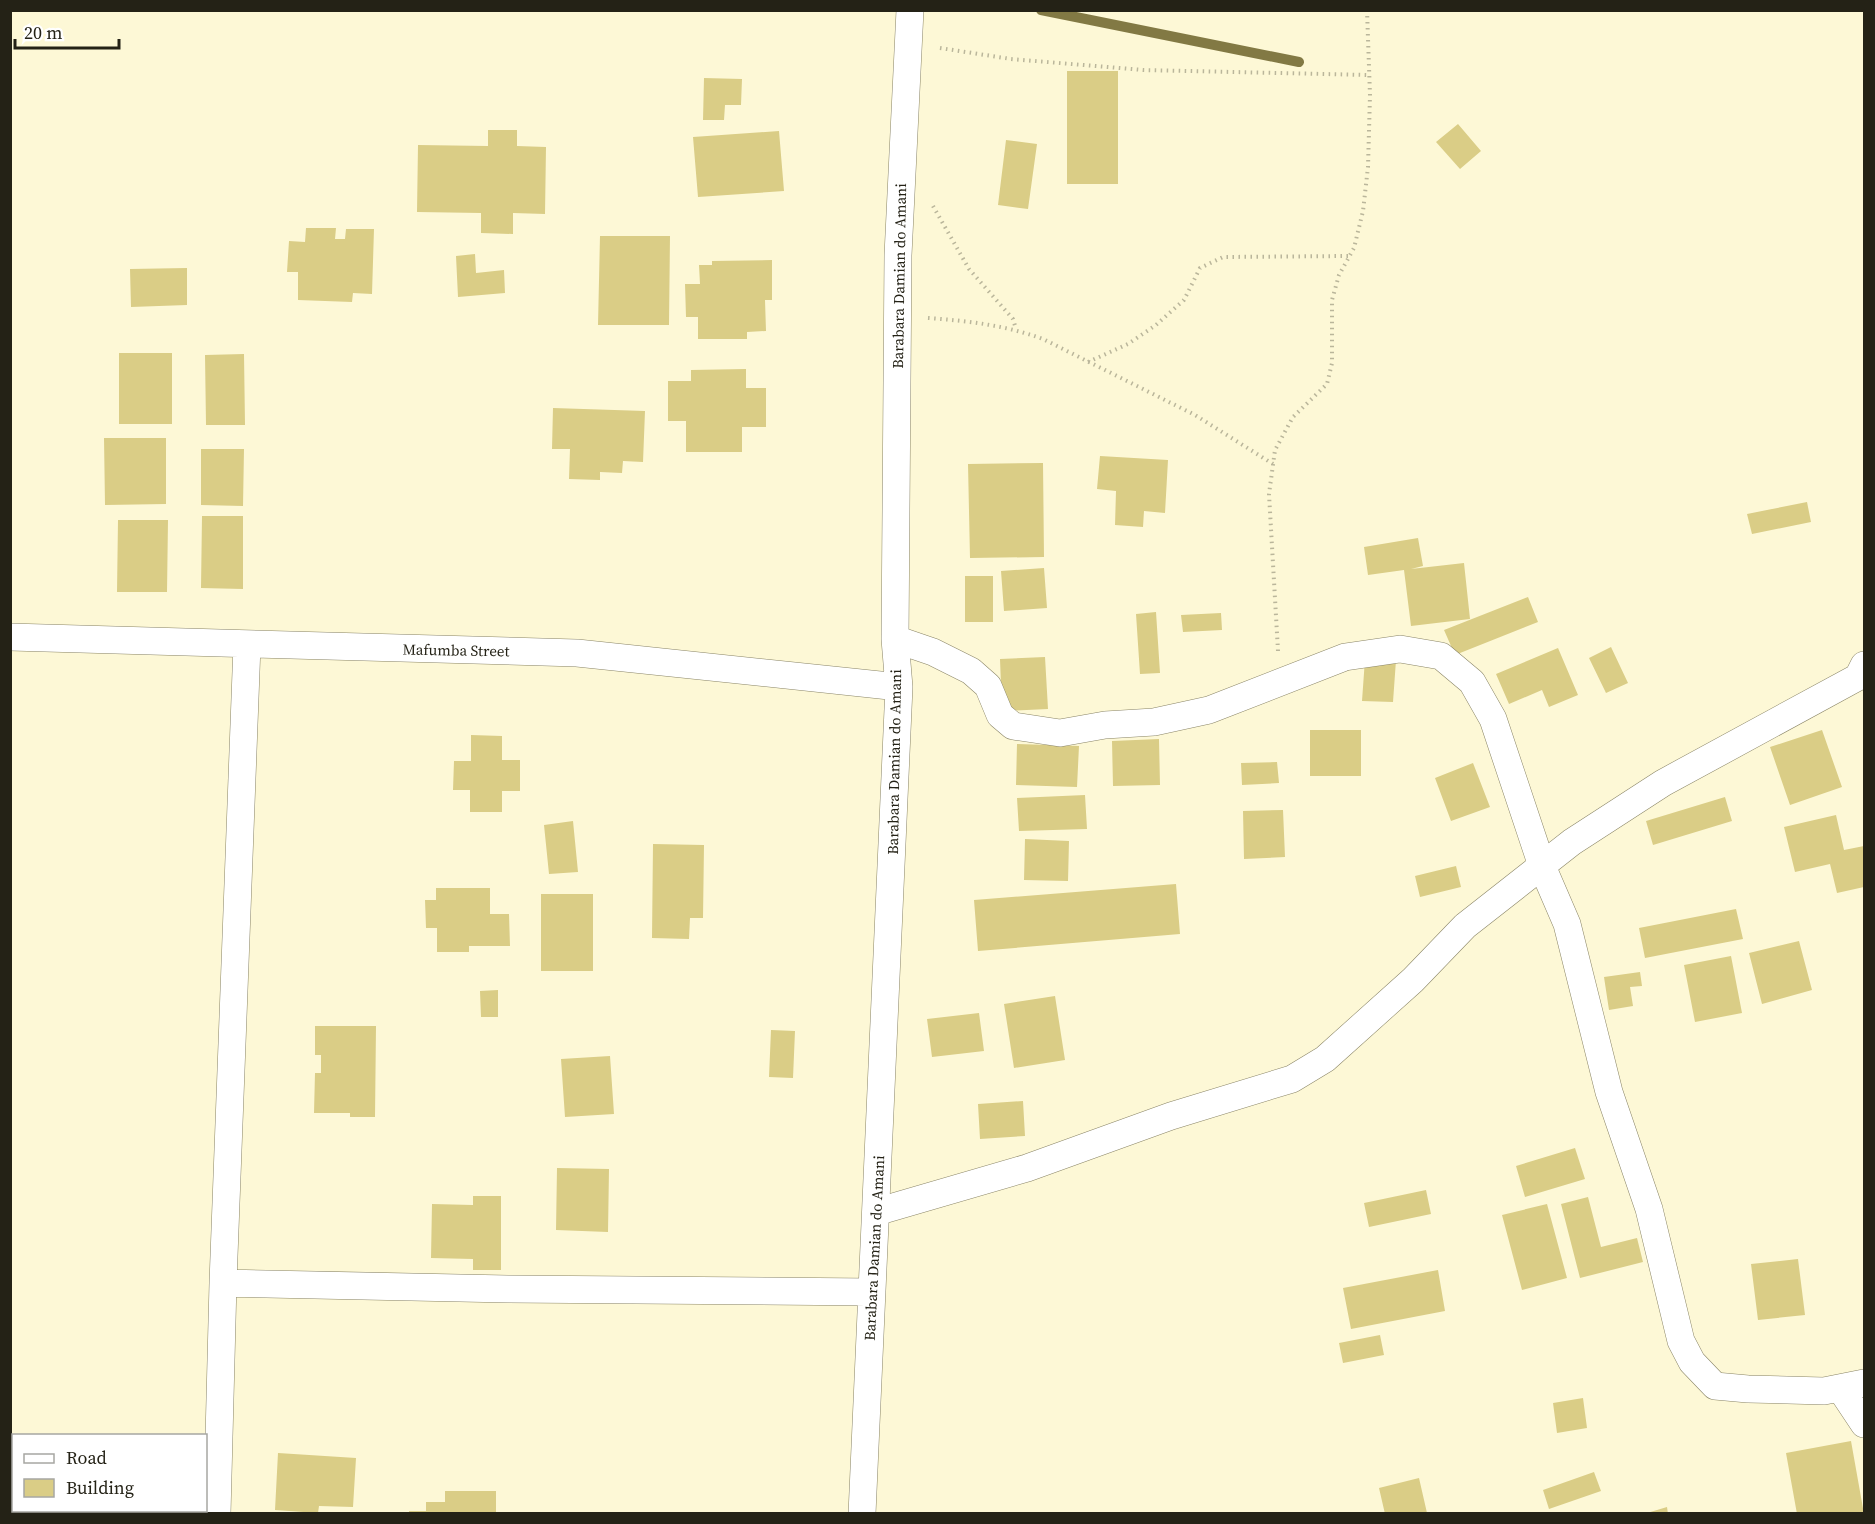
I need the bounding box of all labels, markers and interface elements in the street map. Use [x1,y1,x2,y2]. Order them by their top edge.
scale bar [15,12,118,50]
text: 20 m [24,20,62,45]
street label: Barabara Damian do Amani [887,183,911,369]
street label: Mafumba Street [402,639,510,661]
street label: Barabara Damian do Amani [882,669,906,855]
street label: Barabara Damian do Amani [859,1155,889,1341]
legend [12,1434,207,1512]
text: Road [66,1445,107,1470]
text: Building [66,1475,134,1500]

